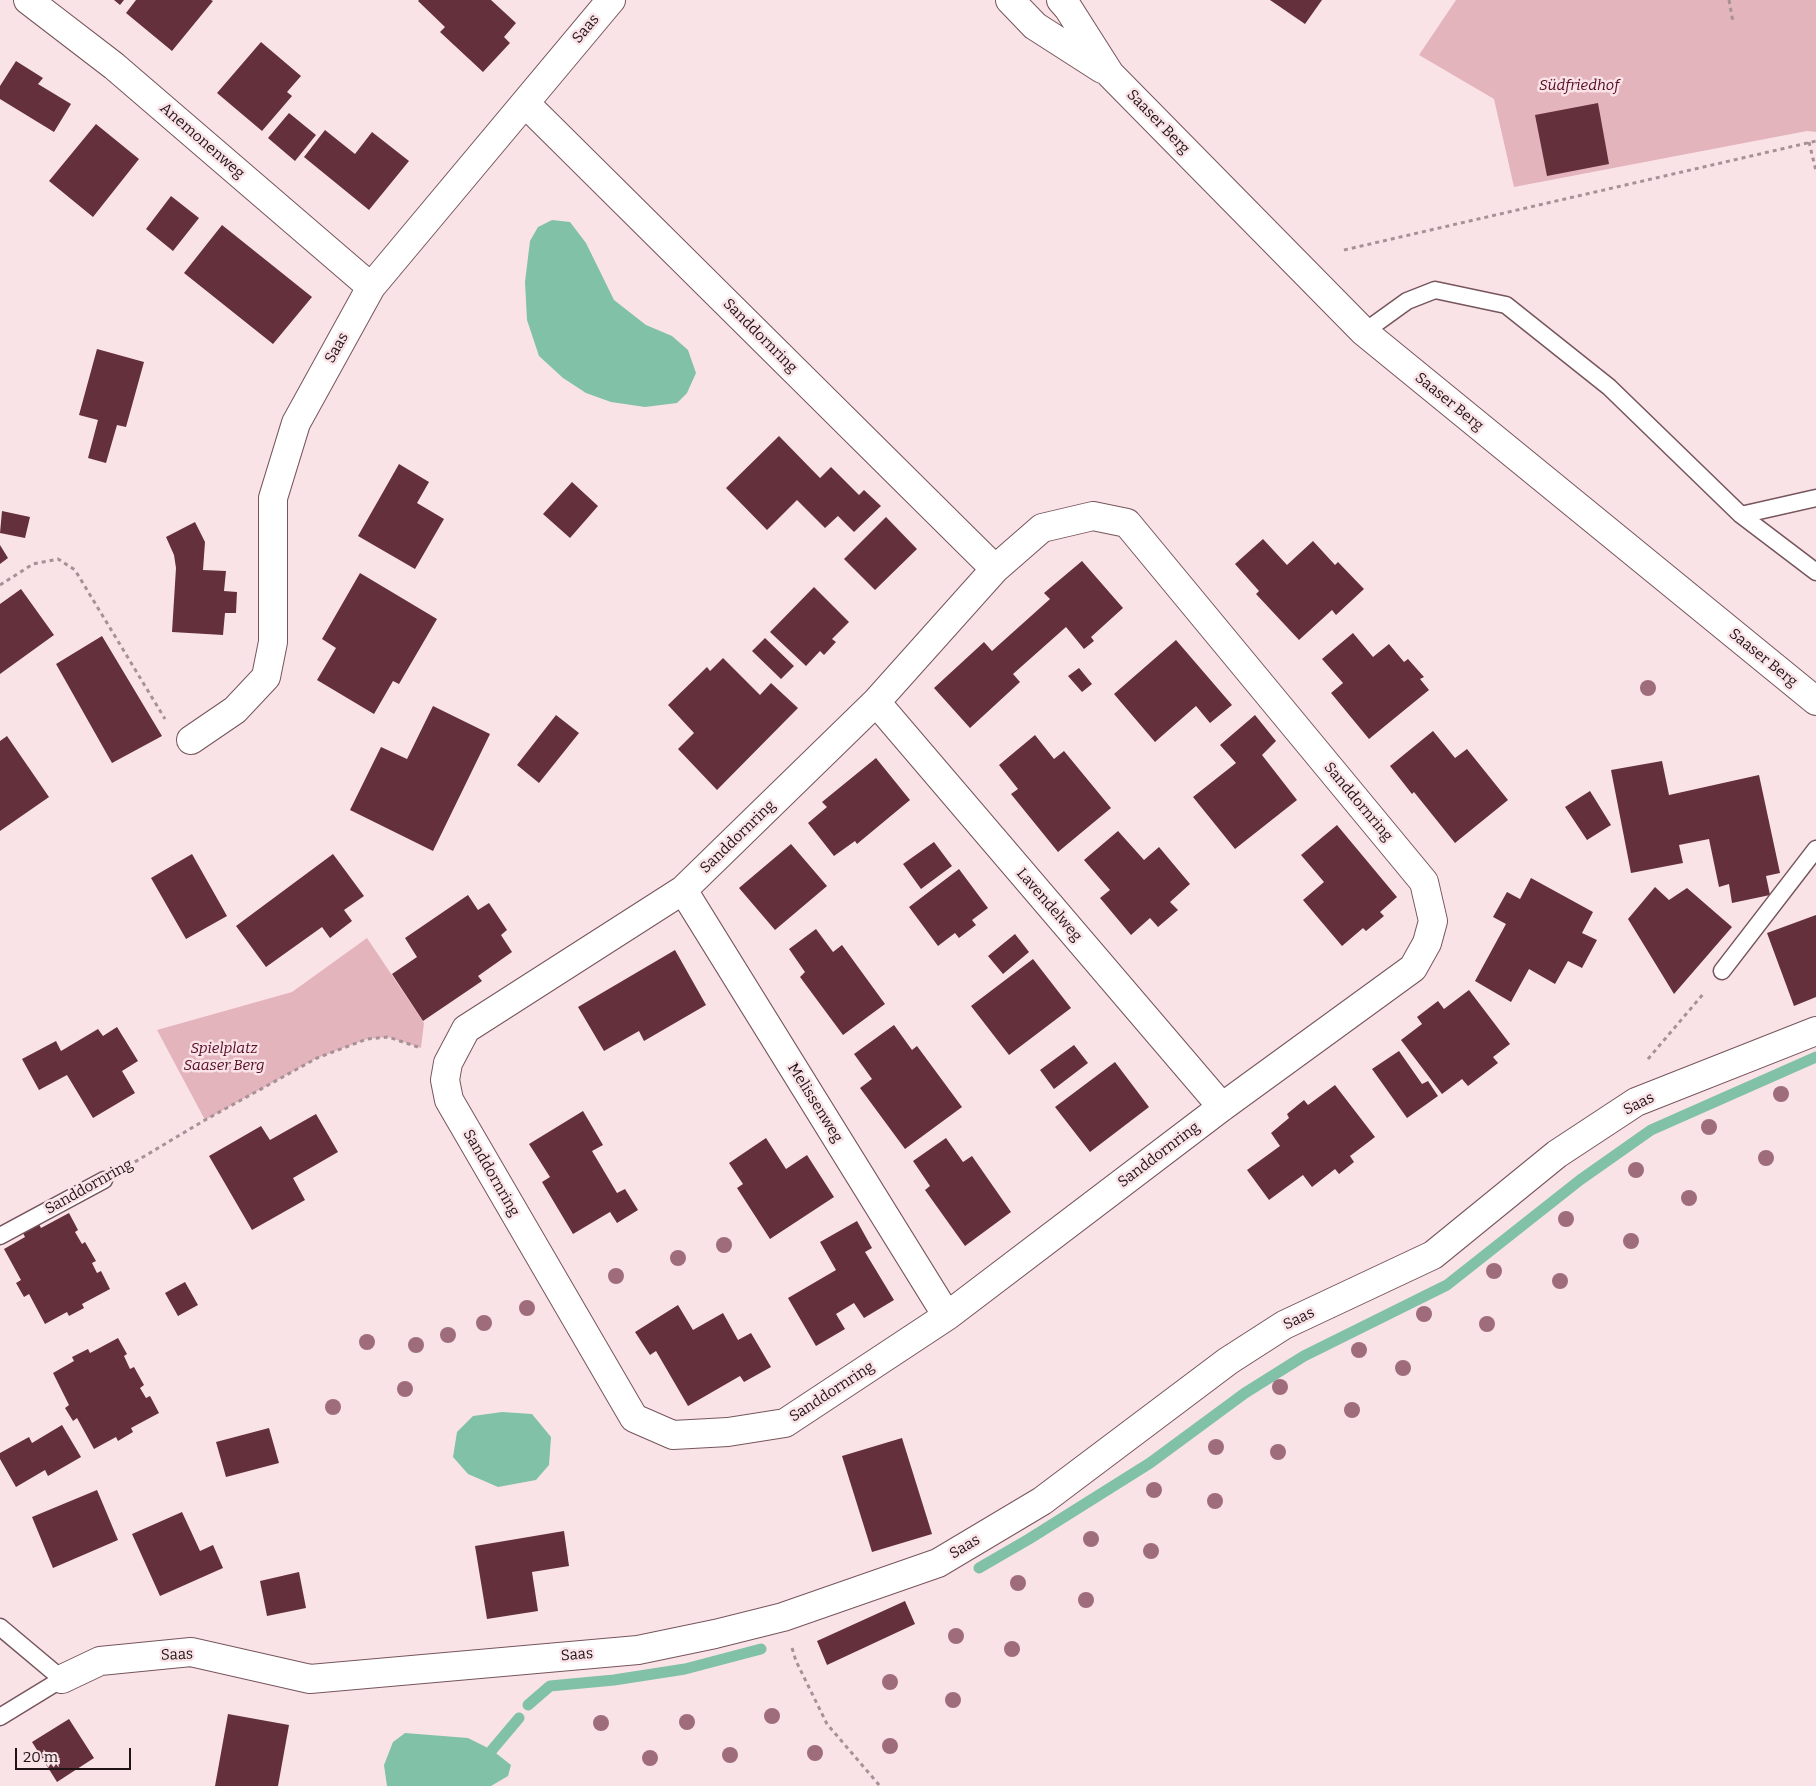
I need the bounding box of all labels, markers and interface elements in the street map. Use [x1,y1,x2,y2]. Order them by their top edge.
street label: Saas [569,11,603,47]
park label: Südfriedhof [1539,77,1619,95]
street label: Saaser Berg [1123,86,1193,158]
street label: Anemonenweg [156,99,248,183]
street label: Sanddornring [719,295,801,377]
street label: Saas [321,330,353,366]
street label: Saaser Berg [1411,369,1487,435]
street label: Saaser Berg [1725,625,1801,691]
street label: Sanddornring [1320,759,1396,845]
street label: Sanddornring [697,797,779,877]
street label: Lavendelweg [1012,865,1086,945]
park label: Spielplatz Saaser Berg [184,1040,264,1075]
street label: Melissenweg [784,1060,846,1146]
street label: Saas [1621,1089,1657,1119]
street label: Sanddornring [1115,1118,1203,1192]
street label: Sanddornring [459,1126,523,1220]
street label: Sanddornring [42,1156,136,1218]
street label: Saas [1281,1304,1317,1334]
street label: Sanddornring [786,1358,878,1426]
street label: Saas [947,1531,983,1563]
street label: Saas [161,1645,193,1665]
street label: Saas [560,1645,594,1665]
scale bar [18,1738,134,1770]
text: 20 m [23,1748,58,1766]

